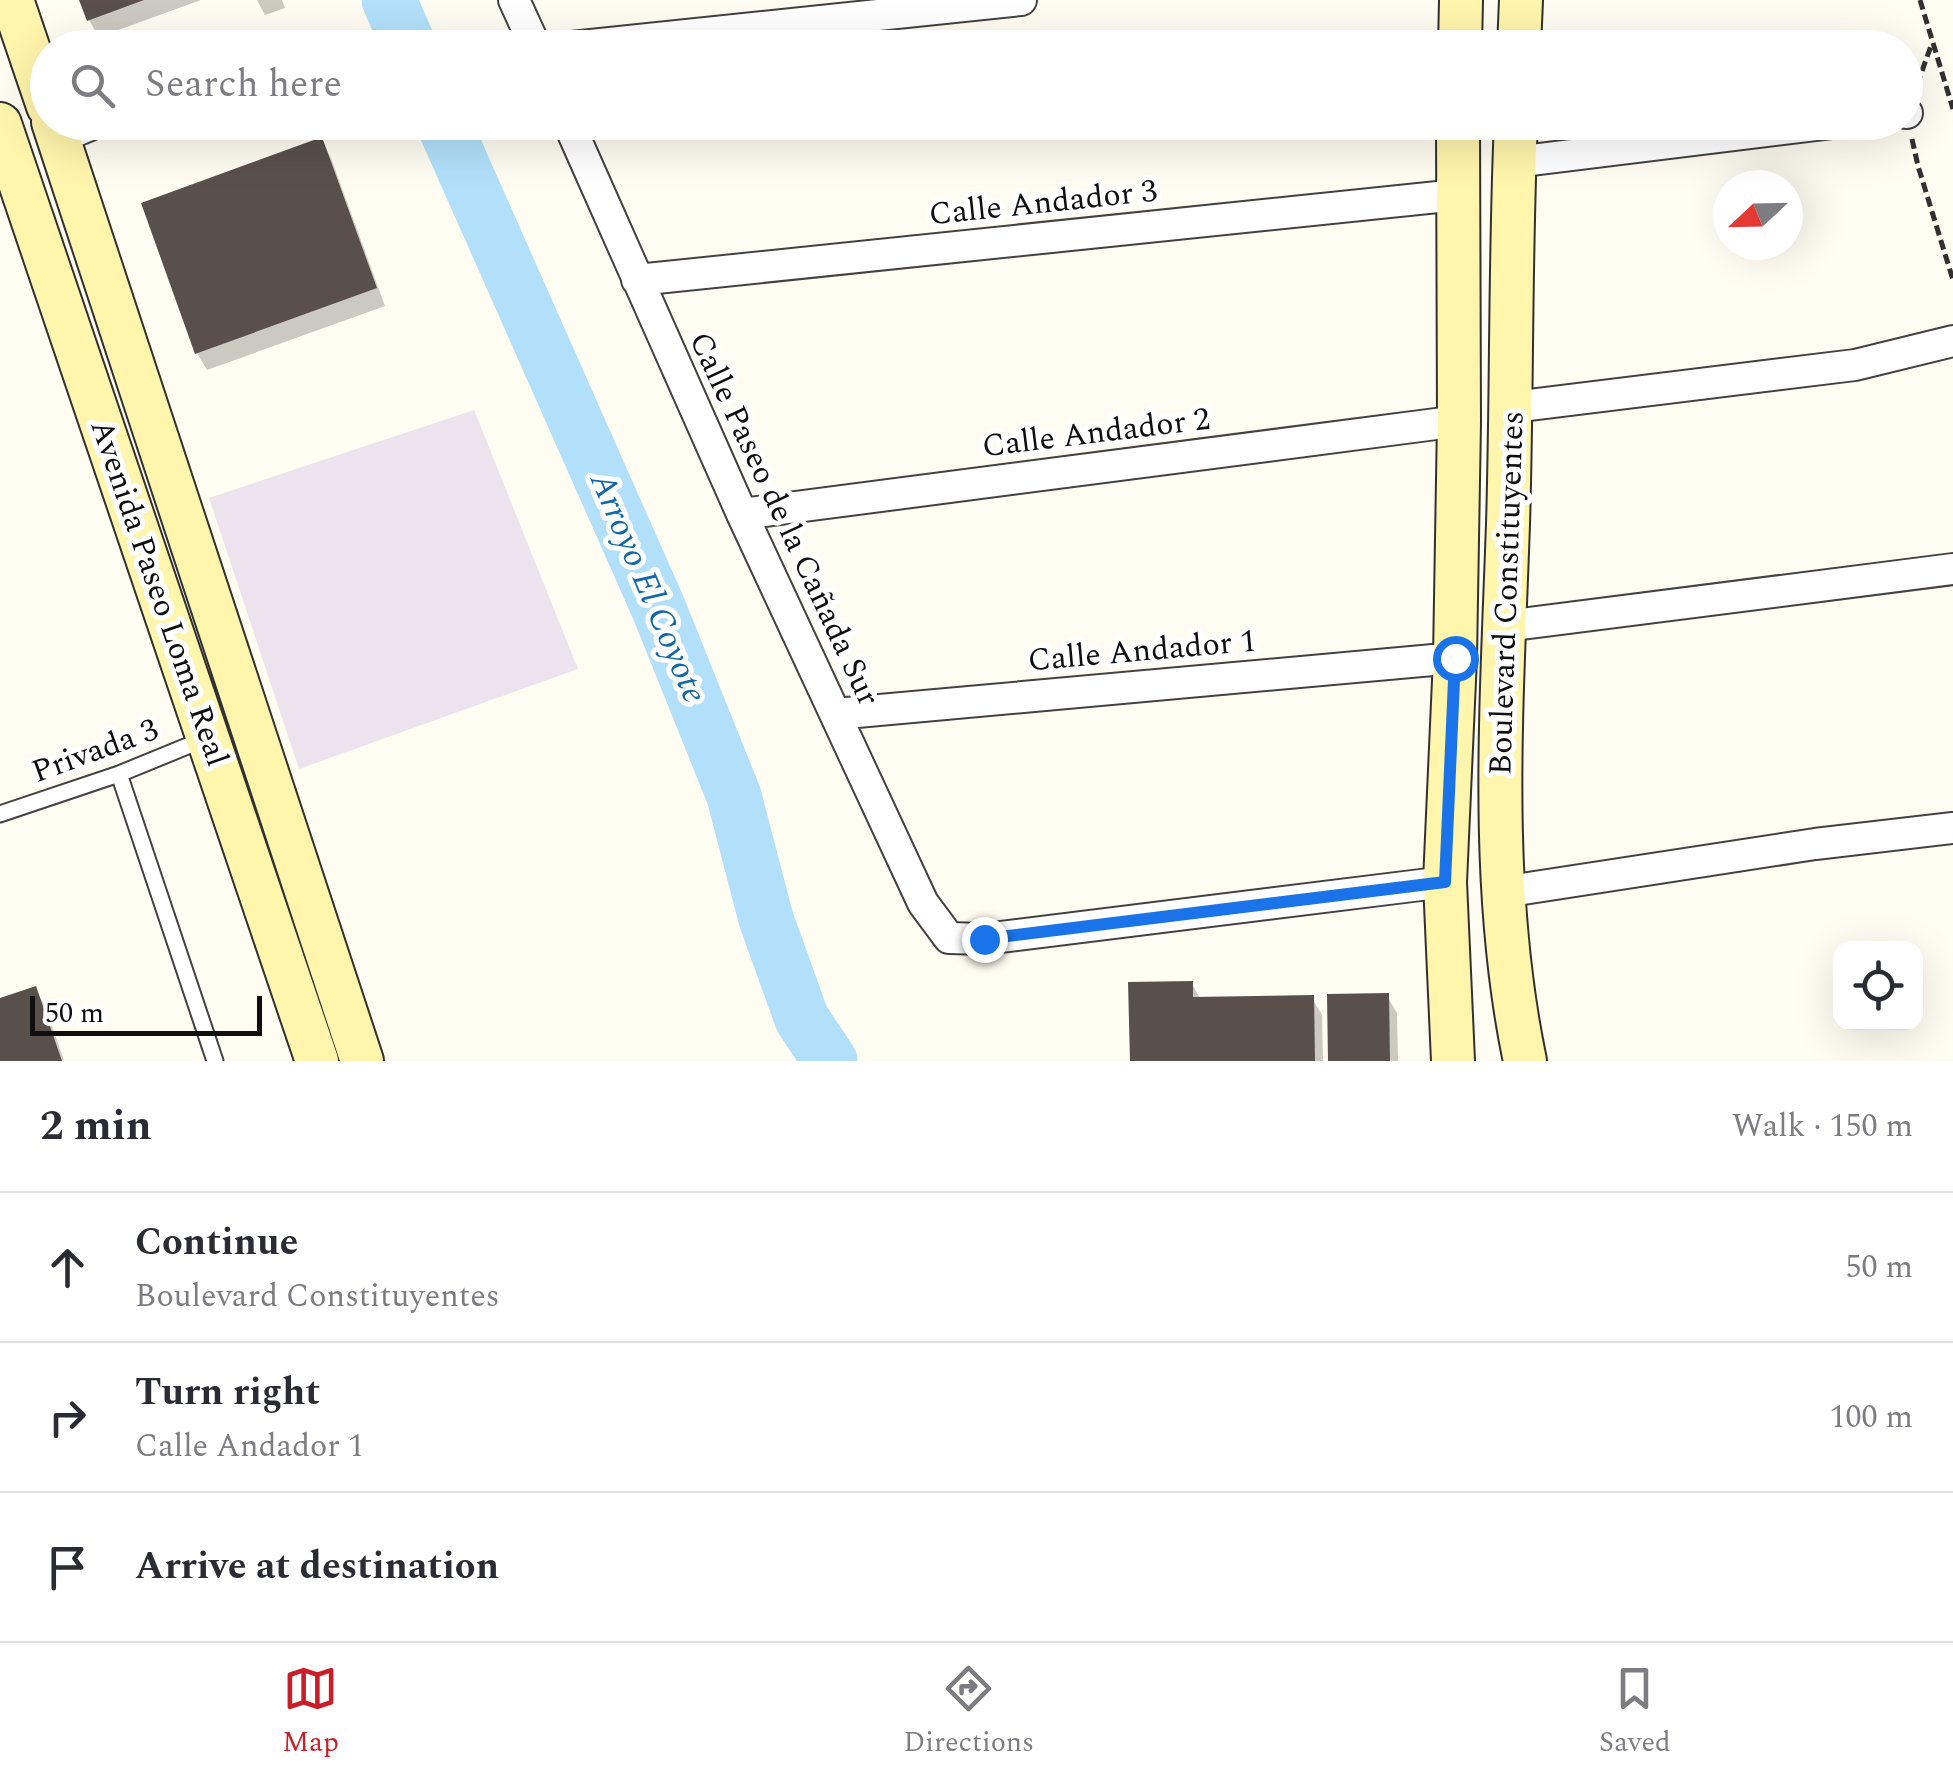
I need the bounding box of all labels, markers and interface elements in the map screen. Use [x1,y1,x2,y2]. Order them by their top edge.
search box [30,30,1923,140]
text: Search here [145,56,342,114]
icon: search [65,58,120,113]
street label: Calle Andador 3 [927,167,1159,239]
north arrow [1713,170,1803,260]
street label: Calle Paseo de la Cañada Sur [676,324,892,714]
street label: Calle Andador 2 [979,395,1213,471]
street label: Boulevard Constituyentes [1476,410,1538,776]
street label: Avenida Paseo Loma Real [77,413,241,773]
water label: Arroyo El Coyote [575,463,721,712]
street label: Calle Andador 1 [1026,617,1258,685]
route start [1433,636,1479,682]
street label: Privada 3 [25,706,165,796]
route end [962,917,1008,963]
map controls [1833,941,1923,1031]
button: locate [1833,941,1923,1031]
scale bar [30,991,262,1036]
text: 50 m [45,992,104,1035]
text: 2 min [40,1095,152,1158]
text: Walk · 150 m [1732,1102,1913,1151]
text: Continue [135,1214,298,1272]
icon: ahead [40,1240,95,1295]
text: 50 m [1845,1243,1913,1292]
text: Boulevard Constituyentes [135,1272,499,1321]
text: Turn right [135,1364,320,1422]
icon: right [40,1390,95,1445]
text: 100 m [1829,1393,1913,1442]
text: Calle Andador 1 [135,1422,364,1471]
text: Arrive at destination [135,1538,499,1596]
icon: arrive [40,1540,95,1595]
tab: Map [282,1661,339,1764]
tab: Directions [903,1661,1034,1764]
tab: Saved [1599,1661,1671,1764]

